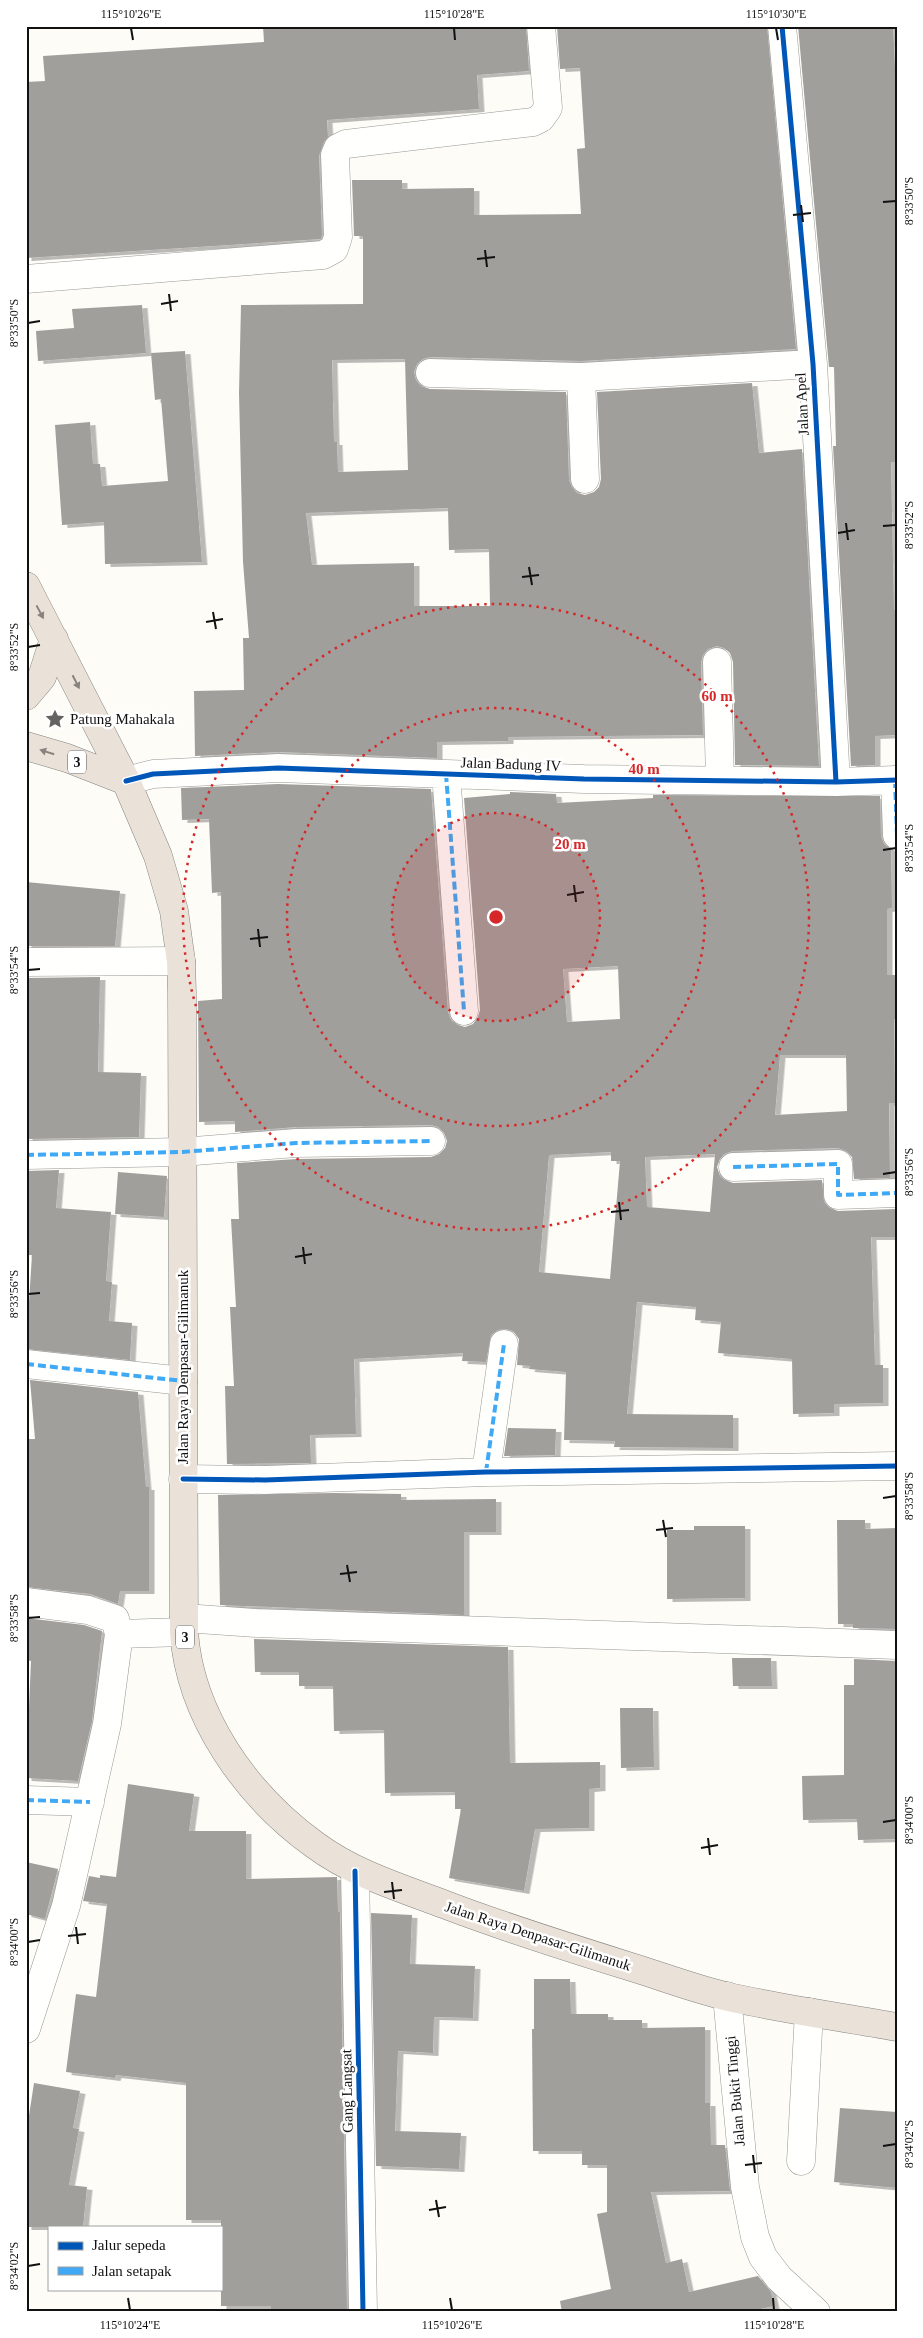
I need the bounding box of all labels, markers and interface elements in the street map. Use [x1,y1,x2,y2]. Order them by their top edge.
text: 115°10'26"E [101,7,161,21]
text: 115°10'28"E [424,7,484,21]
text: 115°10'30"E [746,7,806,21]
text: 8°33'50"S [902,177,916,225]
text: 8°33'50"S [7,299,21,347]
street label: Jalan Apel [792,372,812,436]
text: 8°33'52"S [902,501,916,549]
one-way arrow [36,605,44,619]
text: 8°33'52"S [7,623,21,671]
one-way arrow [72,675,80,689]
text: 60 m [701,688,733,704]
place icon: Patung Mahakala [44,708,66,730]
place label: Patung Mahakala [70,711,175,727]
one-way arrow [40,748,55,756]
road number: 3 [68,750,86,774]
street label: Jalan Badung IV [460,754,562,774]
text: 40 m [628,761,660,777]
text: 8°33'54"S [902,824,916,872]
text: 20 m [554,836,586,852]
centre of rings [487,908,505,926]
text: 8°33'54"S [7,946,21,994]
text: 8°33'56"S [902,1148,916,1196]
street label: Jalan Raya Denpasar-Gilimanuk [175,1269,191,1464]
text: 8°33'56"S [7,1270,21,1318]
text: 8°33'58"S [902,1472,916,1520]
text: 8°33'58"S [7,1594,21,1642]
road number: 3 [176,1625,194,1648]
text: 8°34'00"S [902,1796,916,1844]
street label: Jalan Raya Denpasar-Gilimanuk [443,1898,633,1974]
text: 8°34'00"S [7,1918,21,1966]
street label: Jalan Bukit Tinggi [722,2035,748,2147]
street label: Gang Langsat [338,2048,356,2133]
text: 8°34'02"S [902,2120,916,2168]
legend [48,2226,222,2290]
text: Jalur sepeda [92,2237,166,2253]
text: 8°34'02"S [7,2242,21,2290]
text: Jalan setapak [92,2263,172,2279]
text: 115°10'24"E [100,2318,160,2332]
text: 115°10'26"E [422,2318,482,2332]
text: 115°10'28"E [744,2318,804,2332]

